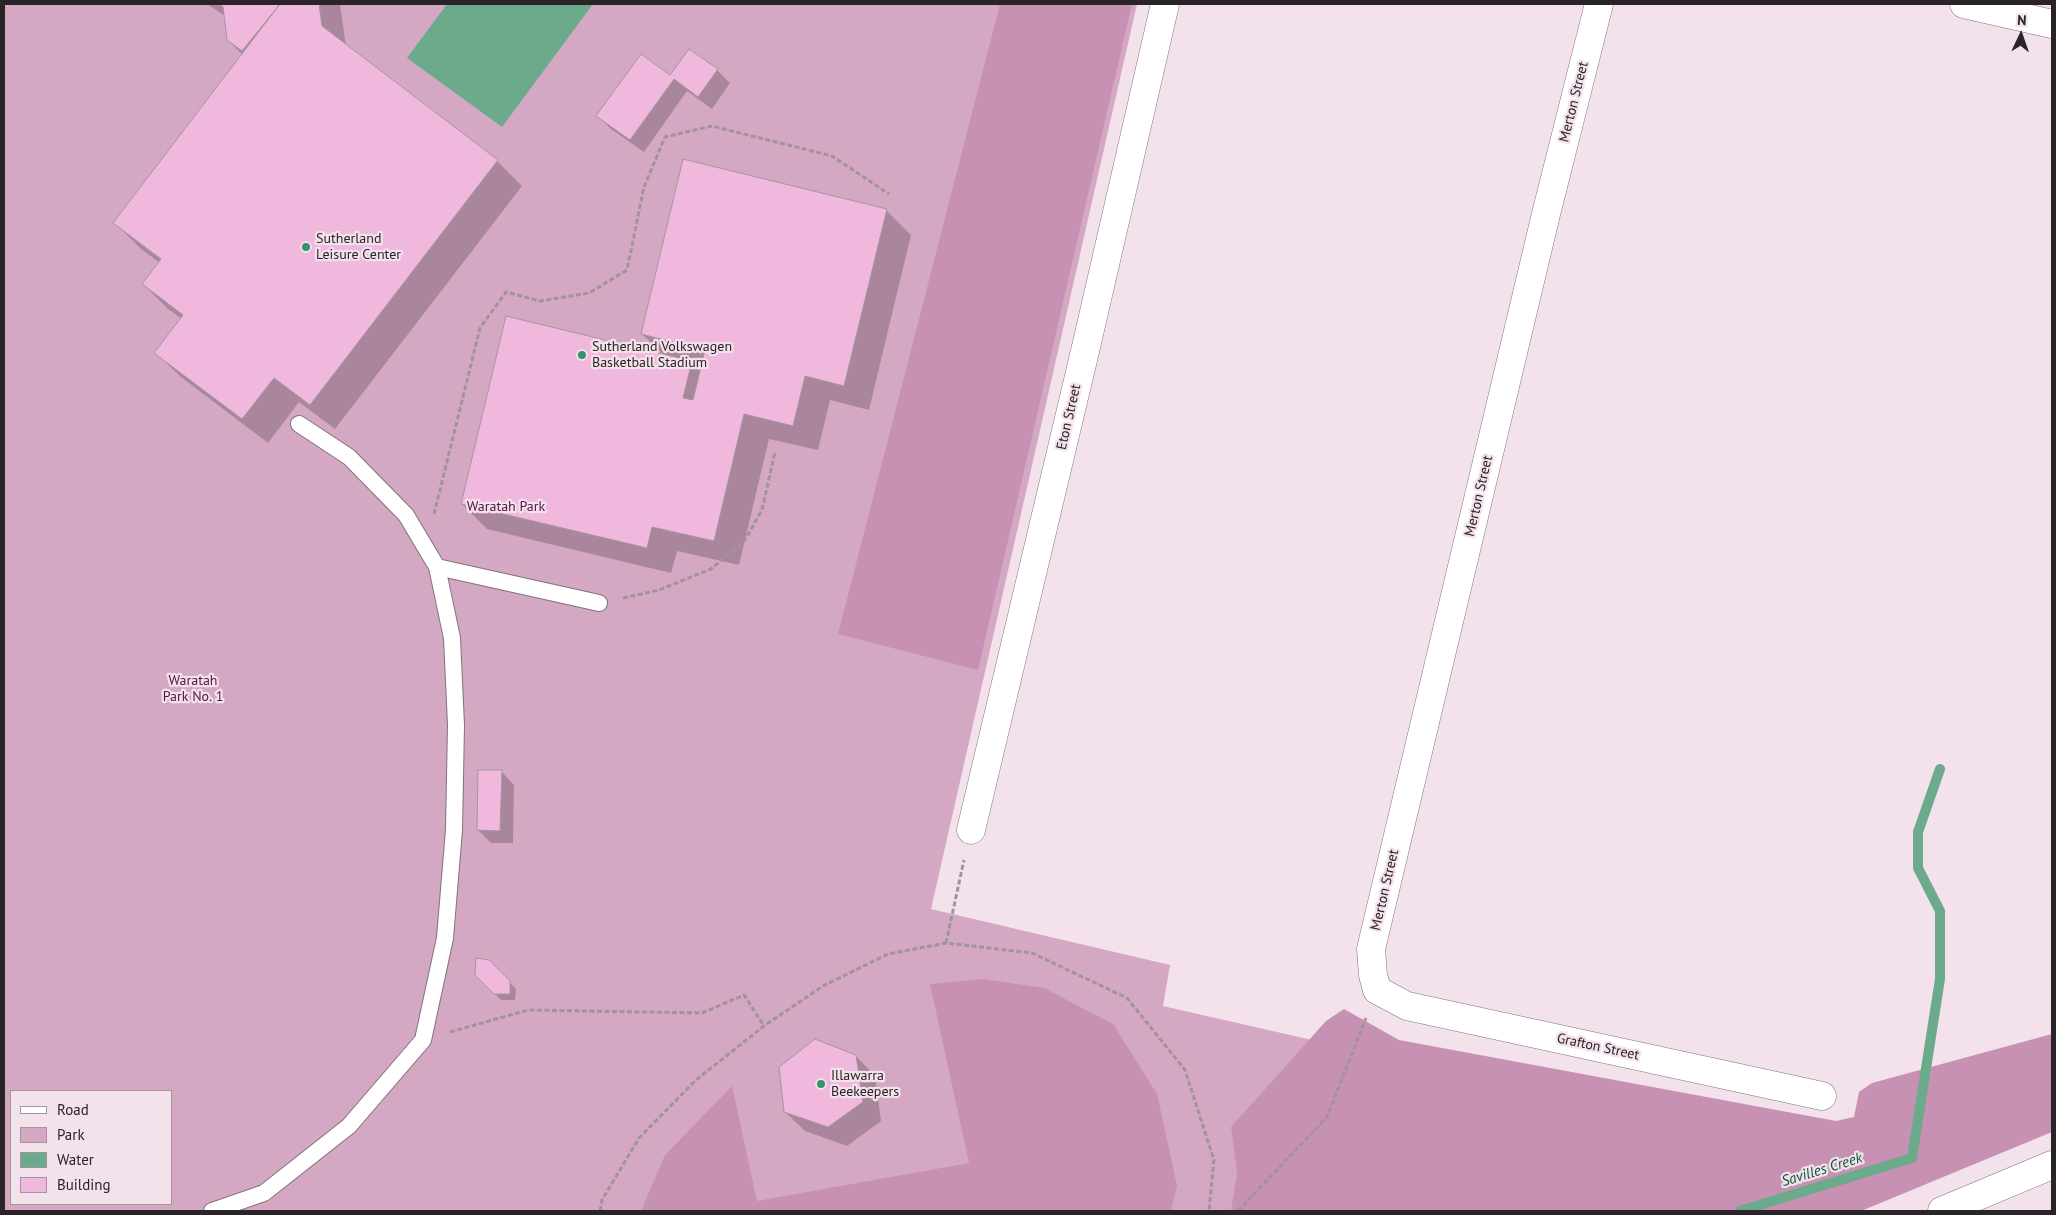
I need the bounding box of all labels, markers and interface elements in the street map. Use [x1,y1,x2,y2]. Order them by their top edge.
north arrow [1996,10,2046,60]
text: N [2017,11,2027,29]
street label: Merton Street [1556,60,1592,144]
place label: Sutherland Leisure Center [316,231,401,264]
marker: Sutherland Leisure Center [300,241,312,253]
place label: Sutherland Volkswagen Basketball Stadium [592,339,732,372]
marker: Sutherland Volkswagen Basketball Stadium [576,349,588,361]
street label: Eton Street [1053,383,1085,451]
street label: Merton Street [1462,454,1496,538]
park label: Waratah Park [467,499,545,515]
park label: Waratah Park No. 1 [163,673,223,706]
street label: Merton Street [1368,848,1402,932]
street label: Grafton Street [1555,1030,1641,1064]
place label: Illawarra Beekeepers [831,1068,899,1100]
marker: Illawarra Beekeepers [815,1078,827,1090]
legend [10,1090,172,1205]
text: Road [57,1100,89,1119]
text: Park [57,1125,85,1144]
water label: Savilles Creek [1779,1149,1865,1191]
text: Water [57,1150,94,1169]
text: Building [57,1175,111,1194]

